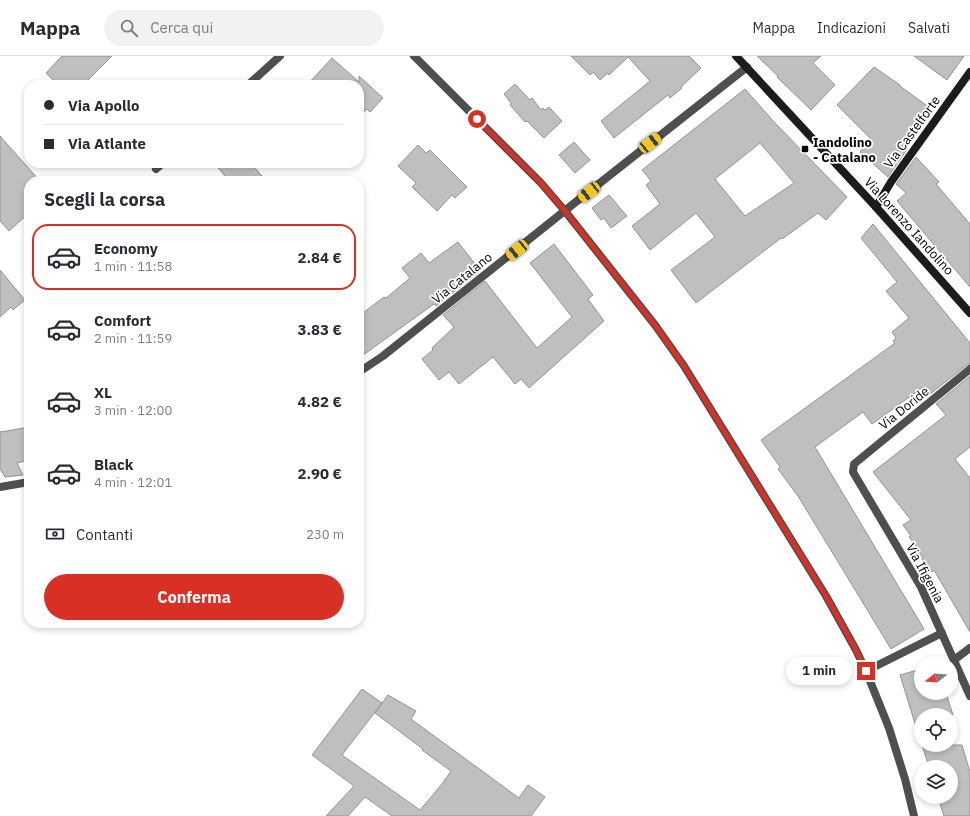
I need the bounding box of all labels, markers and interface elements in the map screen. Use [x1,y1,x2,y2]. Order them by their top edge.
search box [104,10,384,46]
text: Mappa [20,16,80,40]
icon: search [118,17,140,39]
text: Cerca qui [150,18,213,37]
text: Mappa [753,19,795,37]
text: Indicazioni [817,19,886,37]
text: Salvati [908,19,950,37]
street label: Via Castelforte [880,92,944,172]
text: Via Apollo [68,96,139,115]
route start [468,110,486,128]
car [637,131,663,155]
text: Via Atlante [68,134,146,153]
place label: Iandolino - Catalano [813,134,876,166]
marker: Iandolino - Catalano [800,144,810,154]
street label: Via Lorenzo Iandolino [860,173,958,279]
car [576,180,602,204]
text: Scegli la corsa [44,188,165,211]
car [504,238,530,262]
icon: car [46,239,82,275]
text: Economy [94,239,158,258]
text: 2.84 € [297,248,342,267]
street label: Via Catalano [428,248,496,308]
text: 1 min · 11:58 [94,258,172,275]
icon: car [46,311,82,347]
text: Comfort [94,311,151,330]
text: 3.83 € [297,320,342,339]
text: 2 min · 11:59 [94,330,172,347]
icon: car [46,383,82,419]
text: XL [94,383,112,402]
street label: Via Doride [875,383,933,433]
text: 4.82 € [297,392,342,411]
text: 3 min · 12:00 [94,402,172,419]
icon: car [46,455,82,491]
text: Black [94,455,134,474]
text: 2.90 € [297,464,342,483]
text: 4 min · 12:01 [94,474,172,491]
icon: cash [44,523,66,545]
text: Contanti [76,525,133,544]
text: 230 m [306,526,344,543]
street label: Via Ifigenia [902,540,948,606]
button: Conferma [44,574,344,620]
north arrow [914,656,958,700]
map controls [914,656,958,804]
callout: 1 min [786,657,852,685]
text: 1 min [802,662,836,679]
route end [857,662,875,680]
button: locate [914,708,958,752]
button: layers [914,760,958,804]

